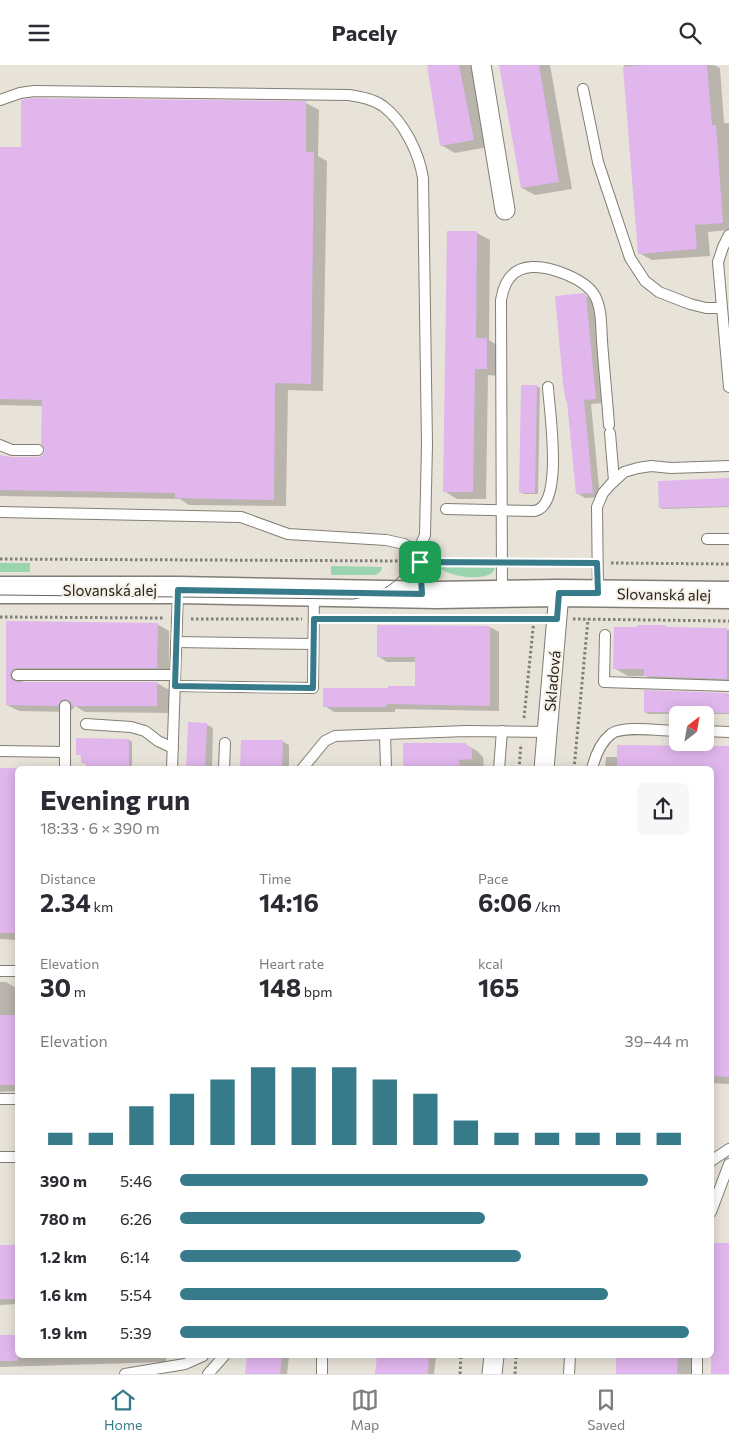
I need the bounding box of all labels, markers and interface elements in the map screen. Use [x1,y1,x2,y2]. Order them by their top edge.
icon: menu [25,19,53,47]
text: Pacely [331,19,398,46]
icon: search [676,19,704,47]
pin [399,541,441,583]
icon: arrive [406,548,434,576]
street label: Slovanská alej [63,581,157,599]
street label: Slovanská alej [617,584,711,604]
street label: Skladová [540,650,564,712]
north arrow [669,706,714,751]
map controls [669,706,714,751]
text: Evening run [40,782,190,816]
button: share [637,783,689,835]
text: 18:33 · 6 × 390 m [40,818,160,837]
text: Distance [40,870,96,887]
text: Time [259,870,291,887]
text: Pace [478,870,508,887]
text: 2.34 [40,887,91,917]
text: 14:16 [259,887,319,917]
text: 6:06 [478,887,532,917]
text: km [91,898,113,915]
text: /km [532,898,561,915]
text: Elevation [40,955,99,972]
text: Heart rate [259,955,324,972]
text: kcal [478,955,503,972]
text: 30 [40,972,71,1002]
text: 148 [259,972,301,1002]
text: 165 [478,972,519,1002]
text: m [71,983,86,1000]
text: bpm [301,983,333,1000]
text: Elevation [40,1031,108,1050]
text: 39–44 m [625,1031,689,1050]
text: 390 m [40,1171,87,1190]
text: 5:46 [120,1171,152,1190]
text: 780 m [40,1209,86,1228]
text: 6:26 [120,1209,152,1228]
text: 1.2 km [40,1247,87,1266]
text: 6:14 [120,1247,150,1266]
text: 1.6 km [40,1285,87,1304]
text: 5:54 [120,1285,152,1304]
text: 1.9 km [40,1323,87,1342]
text: 5:39 [120,1323,152,1342]
tab: Home [104,1386,142,1433]
tab: Map [350,1386,379,1433]
tab: Saved [587,1386,625,1433]

